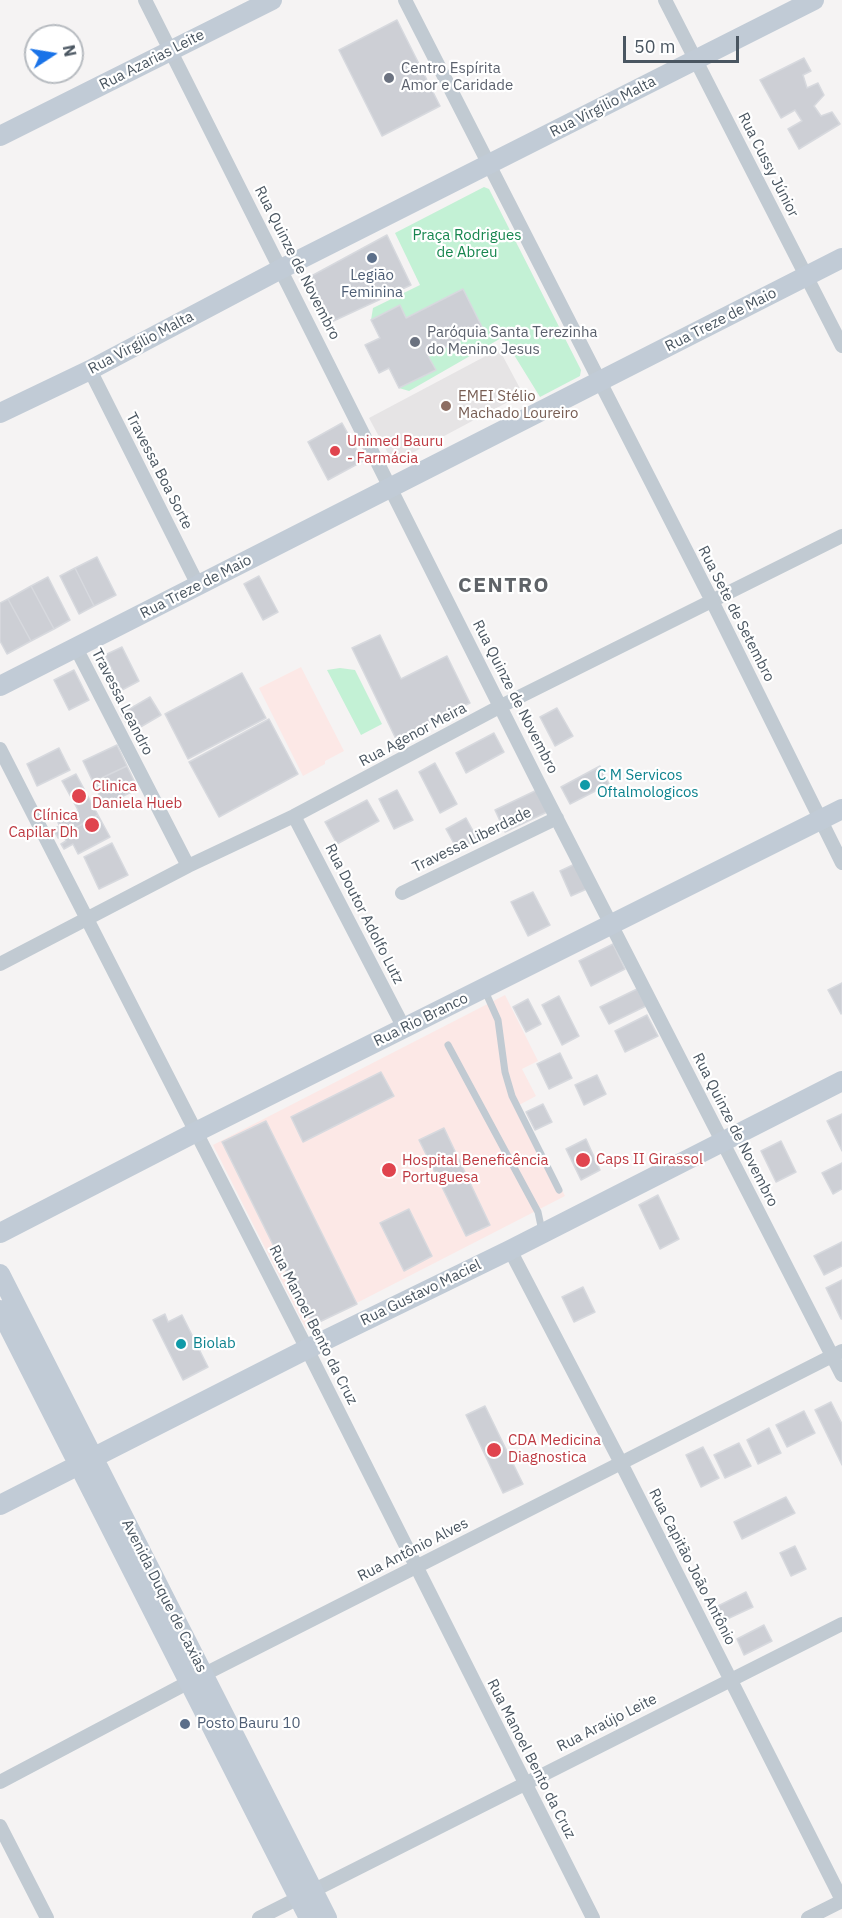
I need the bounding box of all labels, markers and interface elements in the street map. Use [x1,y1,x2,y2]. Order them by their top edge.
north arrow [24,24,84,84]
scale bar [626,24,742,62]
street label: Rua Azarias Leite [97,26,207,94]
text: 50 m [634,35,676,58]
text: N [59,43,81,58]
place label: Centro Espírita Amor e Caridade [401,60,513,95]
marker: Centro Espírita Amor e Caridade [382,71,396,85]
street label: Rua Virgílio Malta [547,73,659,141]
street label: Rua Cussy Júnior [734,110,802,220]
street label: Rua Quinze de Novembro [250,183,344,343]
park label: Praça Rodrigues de Abreu [412,227,522,262]
marker: Legião Feminina [365,251,379,265]
place label: Legião Feminina [341,267,403,302]
street label: Rua Treze de Maio [662,284,780,356]
street label: Rua Virgílio Malta [85,308,197,378]
place label: Paróquia Santa Terezinha do Menino Jesus [427,324,598,359]
marker: Paróquia Santa Terezinha do Menino Jesus [408,335,422,349]
place label: EMEI Stélio Machado Loureiro [458,388,578,423]
marker: EMEI Stélio Machado Loureiro [439,399,453,413]
street label: Travessa Boa Sorte [122,410,196,532]
place label: Unimed Bauru - Farmácia [347,433,443,468]
marker: Unimed Bauru - Farmácia [328,444,342,458]
street label: Rua Sete de Setembro [694,543,778,685]
street label: Rua Treze de Maio [137,551,255,623]
district label: CENTRO [458,573,550,599]
street label: Rua Quinze de Novembro [468,617,562,777]
street label: Travessa Leandro [87,646,157,758]
street label: Rua Agenor Meira [356,699,470,771]
place label: C M Servicos Oftalmologicos [597,767,699,802]
place label: Clinica Daniela Hueb [92,778,182,813]
marker: C M Servicos Oftalmologicos [578,778,592,792]
marker: Clinica Daniela Hueb [70,787,88,805]
street label: Travessa Liberdade [410,803,534,877]
place label: Clínica Capilar Dh [9,807,78,842]
marker: Clínica Capilar Dh [83,816,101,834]
street label: Rua Doutor Adolfo Lutz [321,841,407,987]
street label: Rua Rio Branco [371,989,471,1051]
street label: Rua Quinze de Novembro [688,1050,782,1210]
marker: Caps II Girassol [574,1151,592,1169]
place label: Caps II Girassol [596,1151,703,1169]
place label: Hospital Beneficência Portuguesa [402,1152,548,1187]
marker: Hospital Beneficência Portuguesa [380,1161,398,1179]
street label: Rua Manoel Bento da Cruz [265,1242,361,1408]
street label: Rua Gustavo Maciel [358,1256,484,1330]
place label: Biolab [193,1335,236,1353]
marker: Biolab [174,1337,188,1351]
place label: CDA Medicina Diagnostica [508,1432,601,1467]
marker: CDA Medicina Diagnostica [485,1441,503,1459]
street label: Rua Capitão João Antônio [645,1486,739,1648]
street label: Rua Antônio Alves [355,1514,471,1586]
street label: Avenida Duque de Caxias [118,1516,210,1676]
street label: Rua Manoel Bento da Cruz [483,1676,579,1842]
street label: Rua Araújo Leite [554,1690,660,1756]
place label: Posto Bauru 10 [197,1715,300,1733]
marker: Posto Bauru 10 [178,1717,192,1731]

